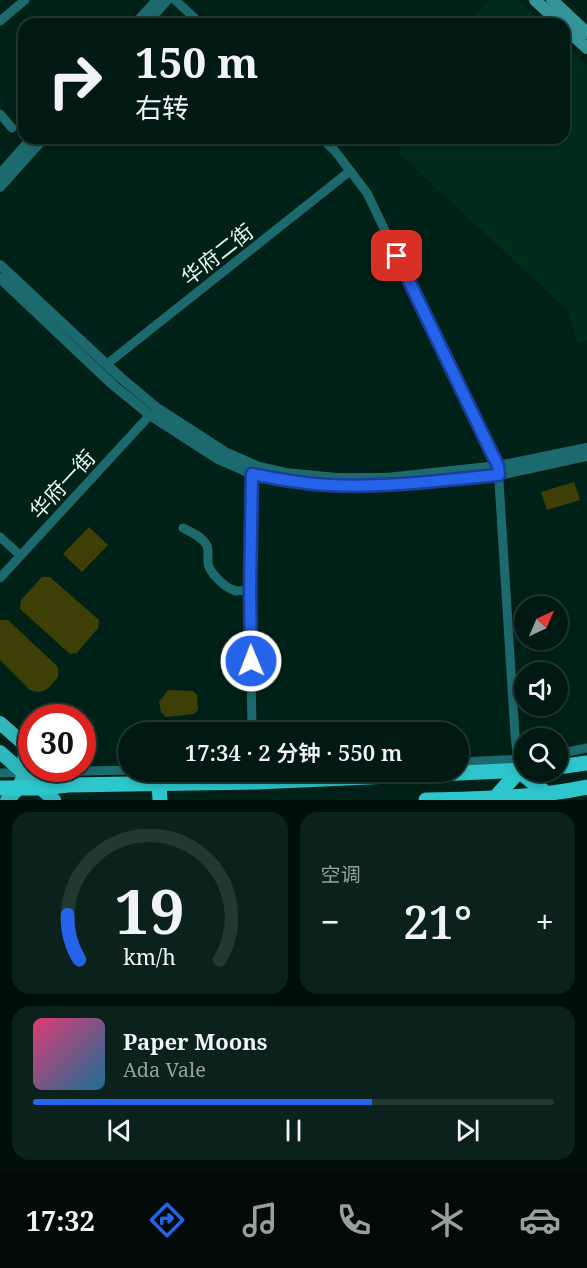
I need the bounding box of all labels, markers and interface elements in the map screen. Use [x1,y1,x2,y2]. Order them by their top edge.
text: 150 m [135,33,259,90]
icon: right [36,42,114,120]
text: 右转 [135,89,189,126]
street label: 华府二街 [175,217,259,291]
pin [371,230,422,281]
icon: arrive [380,239,413,272]
street label: 华府一街 [23,444,101,524]
north arrow [514,596,568,650]
map controls [514,596,568,782]
position arrow [219,629,283,693]
button: sound [514,662,568,716]
speed limit sign: 30 [18,704,96,782]
button: search [514,728,568,782]
text: 17:34 · 2 分钟 · 550 m [185,737,402,767]
text: 空调 [321,861,361,888]
text: 19 [114,867,185,952]
text: 21° [403,891,472,952]
text: − [321,899,340,944]
text: + [536,899,554,944]
text: km/h [123,942,176,971]
text: Paper Moons [123,1026,267,1056]
text: Ada Vale [123,1056,206,1083]
icon: previous [103,1114,136,1147]
icon: pause [277,1114,310,1147]
icon: next [451,1114,484,1147]
icon: directions [146,1199,188,1241]
icon: music [239,1199,281,1241]
icon: phone [333,1199,375,1241]
icon: climate [426,1199,468,1241]
icon: car [519,1199,561,1241]
text: 17:32 [26,1202,95,1239]

